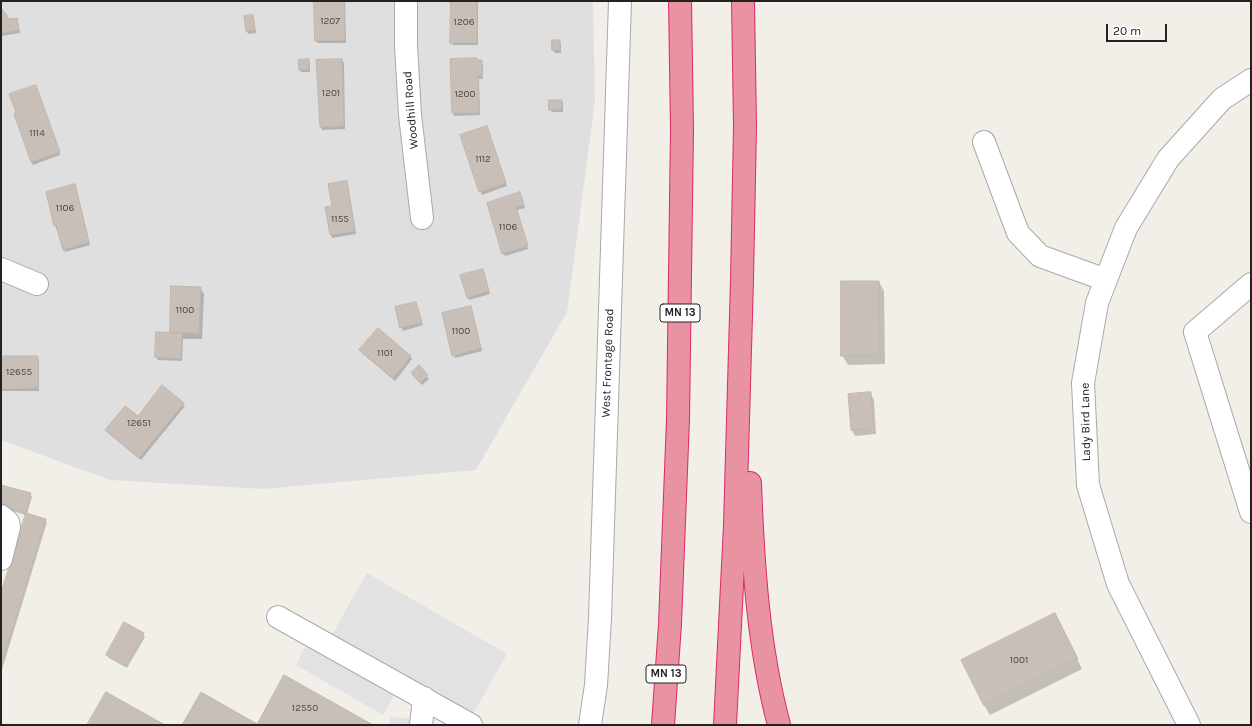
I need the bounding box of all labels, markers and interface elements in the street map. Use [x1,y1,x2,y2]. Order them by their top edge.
house number: 1207 [320,15,340,27]
house number: 1206 [454,16,474,28]
scale bar [1108,16,1169,42]
text: 20 m [1113,24,1141,38]
street label: Woodhill Road [400,70,422,150]
house number: 1201 [322,87,340,99]
house number: 1200 [455,88,475,100]
house number: 1114 [29,127,45,139]
house number: 1112 [475,153,491,165]
house number: 1106 [56,202,74,214]
house number: 1155 [331,213,349,225]
house number: 1106 [499,221,517,233]
house number: 1100 [176,304,194,316]
road number: MN 13 [660,304,700,322]
street label: West Frontage Road [599,308,617,418]
house number: 1100 [452,325,470,337]
house number: 1101 [377,347,393,359]
house number: 12655 [6,366,32,378]
street label: Lady Bird Lane [1078,383,1094,461]
house number: 12651 [127,417,151,429]
house number: 1001 [1010,654,1028,666]
road number: MN 13 [646,665,686,683]
house number: 12550 [292,702,318,714]

